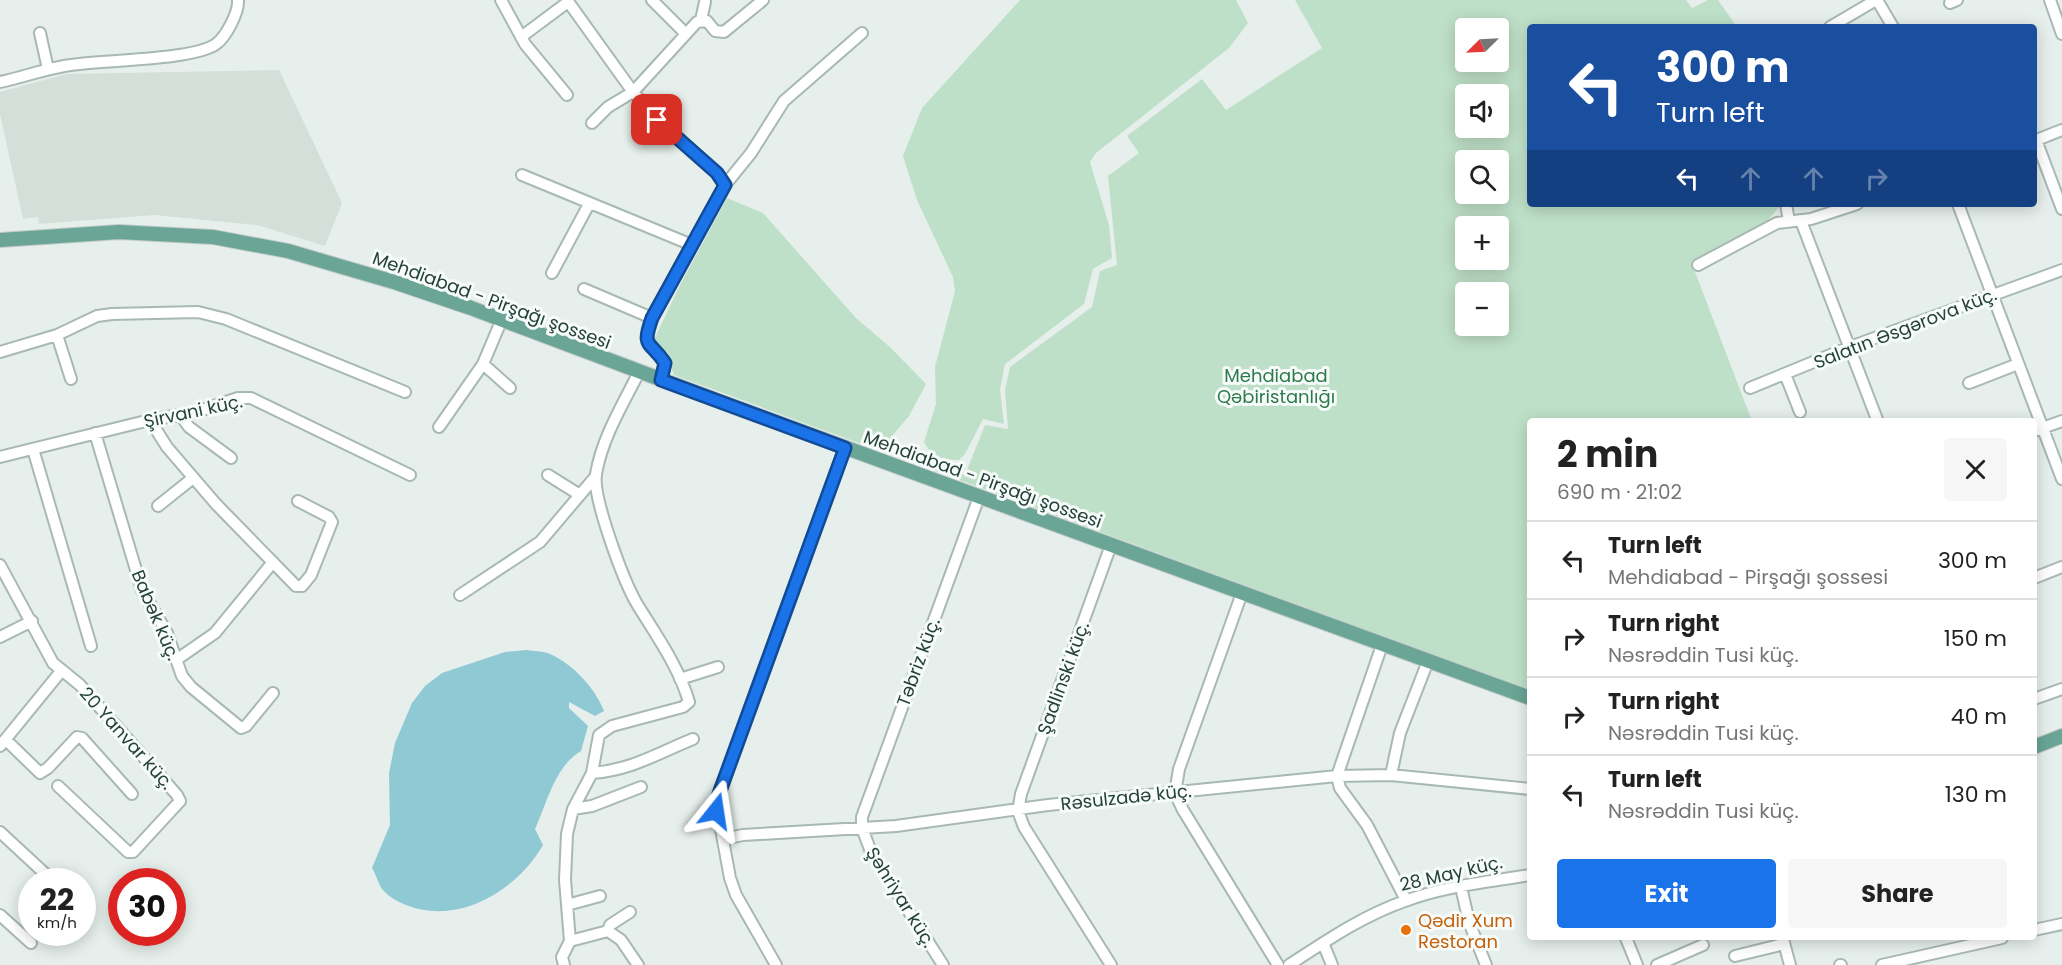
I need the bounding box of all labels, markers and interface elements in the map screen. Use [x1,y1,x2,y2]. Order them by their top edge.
north arrow [1455,18,1509,72]
map controls [1455,18,1509,336]
text: 300 m [1656,38,1790,97]
icon: left [1557,48,1635,126]
button: sound [1455,84,1509,138]
pin [631,94,682,145]
text: Turn left [1656,94,1765,131]
icon: arrive [640,103,673,136]
button: search [1455,150,1509,204]
icon: left [1671,162,1704,195]
icon: ahead [1734,162,1767,195]
icon: ahead [1797,162,1830,195]
icon: right [1860,162,1893,195]
button: + [1455,216,1509,270]
street label: Mehdiabad - Pirşağı şossesi [369,245,615,355]
button: − [1455,282,1509,336]
street label: Salatın Əsgərova küç. [1810,282,2000,374]
park label: Mehdiabad Qəbiristanlığı [1217,363,1335,409]
street label: Şirvani küç. [141,388,245,434]
street label: Mehdiabad - Pirşağı şossesi [860,424,1106,534]
text: 2 min [1557,429,1658,480]
button: close [1944,438,2007,501]
text: 690 m · 21:02 [1557,478,1682,506]
text: Turn left [1608,530,1702,561]
icon: left [1557,544,1590,577]
text: 300 m [1938,545,2007,576]
text: Mehdiabad - Pirşağı şossesi [1608,563,1888,591]
street label: Babək küç. [126,566,186,664]
text: Turn right [1608,608,1719,639]
street label: Təbriz küç. [890,614,946,710]
street label: Şadlinski küç. [1031,618,1095,738]
icon: right [1557,622,1590,655]
text: 150 m [1944,623,2007,654]
text: Nəsrəddin Tusi küç. [1608,641,1799,669]
street label: 20 Yanvar küç. [74,681,180,795]
text: Turn right [1608,686,1719,717]
icon: right [1557,700,1590,733]
text: 40 m [1951,701,2007,732]
text: Nəsrəddin Tusi küç. [1608,719,1799,747]
text: Turn left [1608,764,1702,795]
street label: Rəsulzadə küç. [1059,778,1193,816]
icon: left [1557,778,1590,811]
position arrow [684,779,748,843]
text: 130 m [1945,779,2007,810]
text: Nəsrəddin Tusi küç. [1608,797,1799,825]
street label: Şəhriyar küç. [860,842,942,952]
street label: 28 May küç. [1397,849,1505,897]
button: Exit [1557,859,1776,928]
button: Share [1788,859,2007,928]
speed limit sign: 30 [108,868,186,946]
text: 22 [40,878,74,921]
place label: Qədir Xum Restoran [1418,908,1513,954]
text: km/h [37,912,77,933]
marker: Qədir Xum Restoran [1399,923,1413,937]

